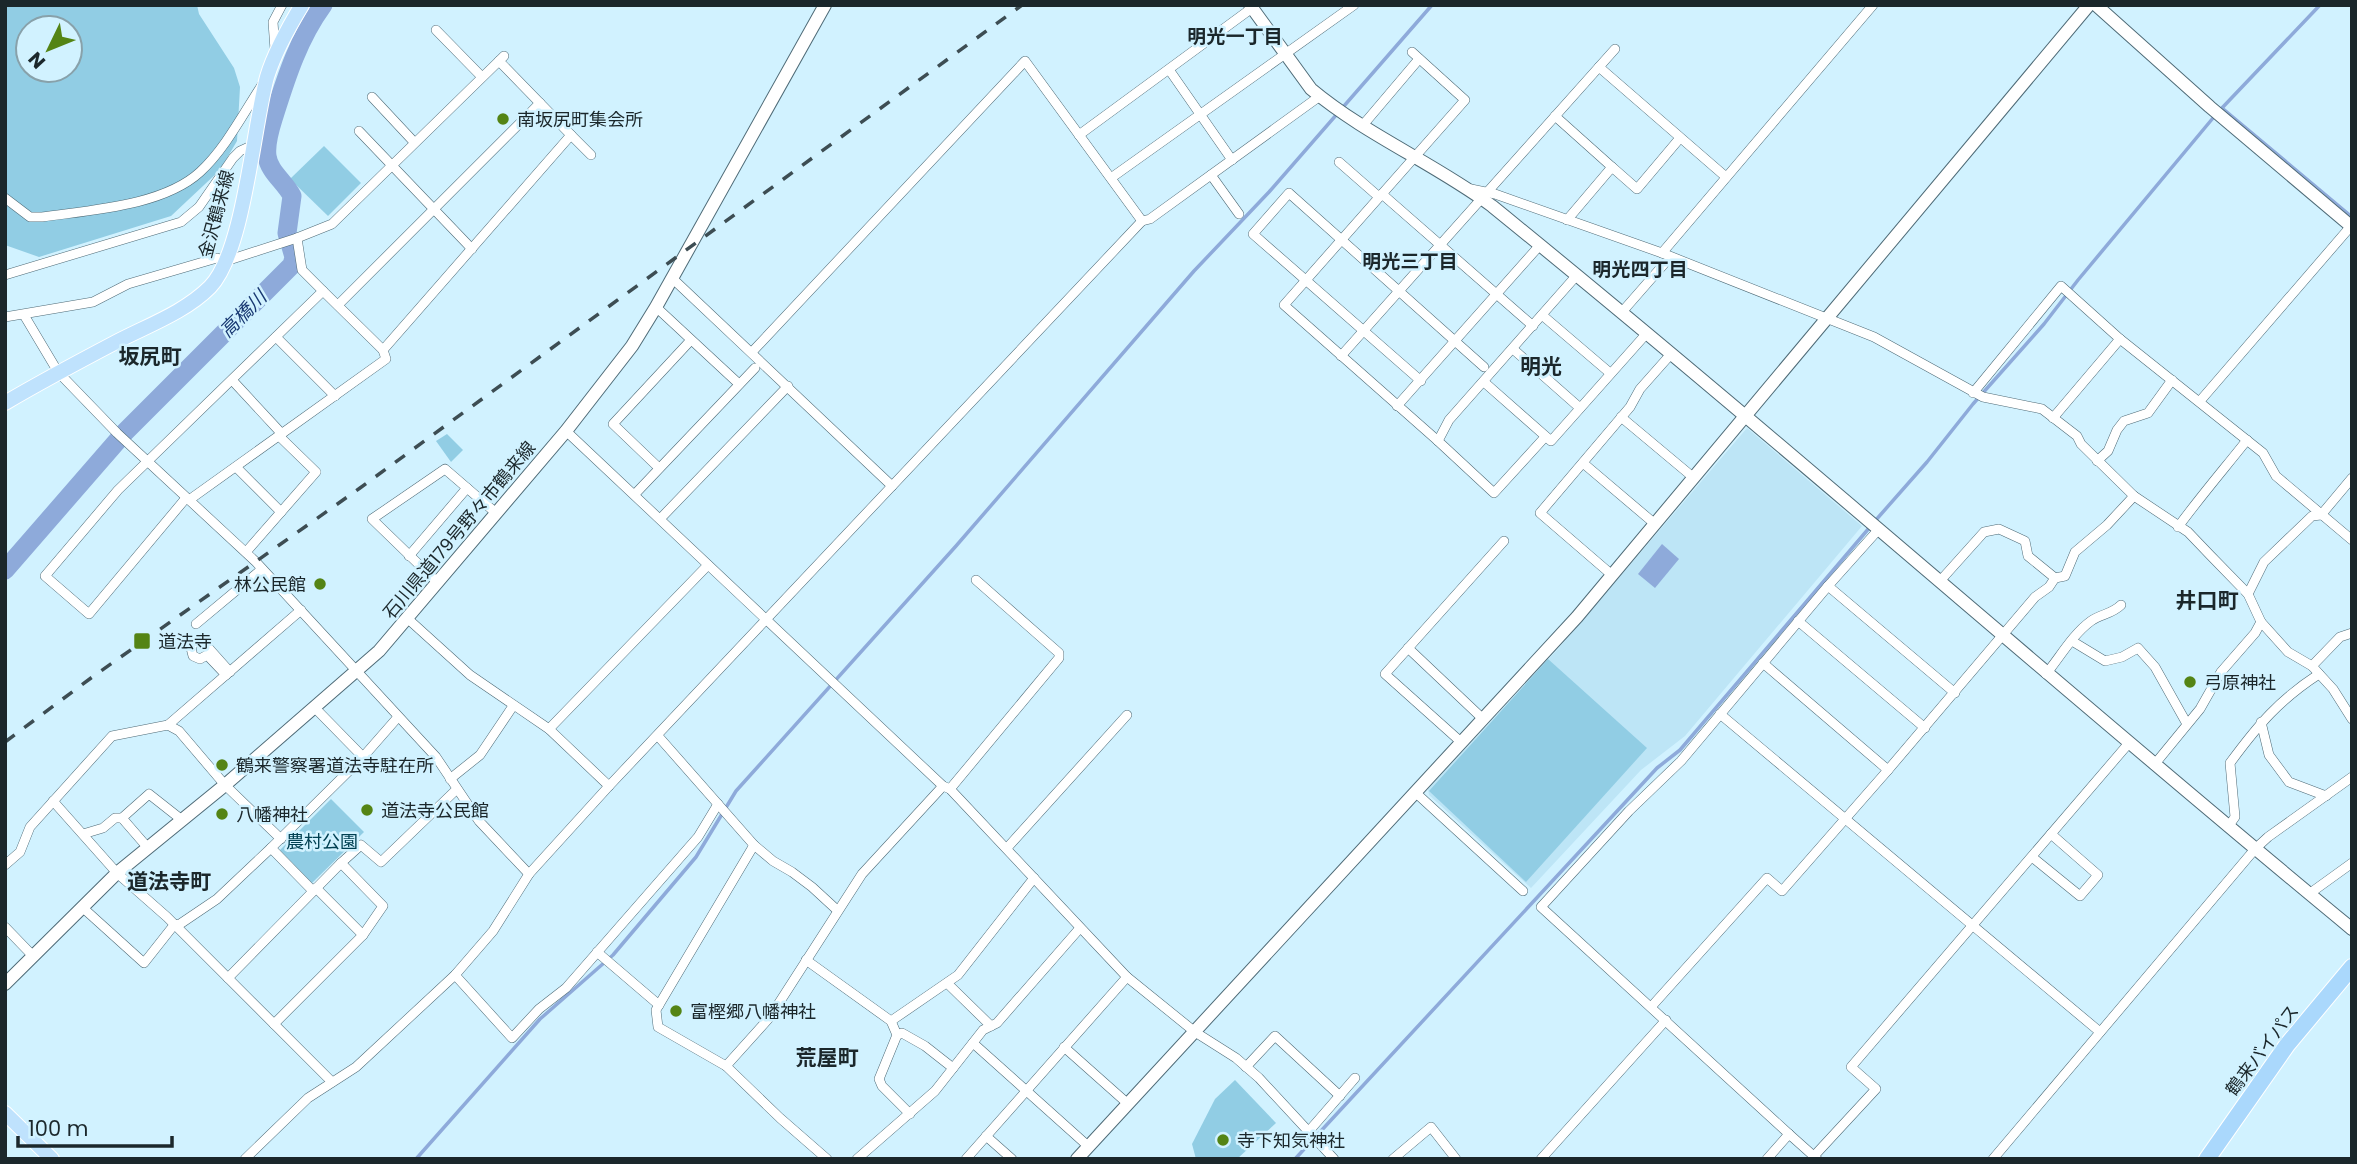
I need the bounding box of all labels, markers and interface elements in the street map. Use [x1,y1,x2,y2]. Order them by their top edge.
north arrow [14,14,84,84]
district label: 明光一丁目 [1187,23,1283,50]
text: N [22,46,52,75]
place label: 南坂尻町集会所 [517,107,643,132]
marker: 南坂尻町集会所 [495,111,511,127]
street label: 金沢鶴来線 [192,167,240,261]
district label: 明光三丁目 [1362,248,1458,275]
district label: 明光四丁目 [1592,256,1688,283]
water label: 高橋川 [213,283,274,344]
district label: 坂尻町 [119,342,182,371]
district label: 明光 [1520,352,1562,381]
street label: 石川県道179号野々市鶴来線 [377,436,541,624]
place label: 林公民館 [234,572,306,597]
marker: 林公民館 [312,576,328,592]
district label: 井口町 [2176,586,2239,615]
place label: 道法寺 [158,629,212,654]
marker: 道法寺 [132,631,152,651]
place label: 弓原神社 [2204,670,2276,695]
marker: 弓原神社 [2182,674,2198,690]
place label: 鶴来警察署道法寺駐在所 [236,753,434,778]
marker: 鶴来警察署道法寺駐在所 [214,757,230,773]
place label: 道法寺公民館 [381,798,489,823]
place label: 八幡神社 [236,802,308,827]
marker: 道法寺公民館 [359,802,375,818]
marker: 八幡神社 [214,806,230,822]
park label: 農村公園 [286,829,358,854]
district label: 道法寺町 [127,867,211,896]
place label: 富樫郷八幡神社 [690,999,816,1024]
street label: 鶴来バイパス [2220,999,2304,1101]
marker: 富樫郷八幡神社 [668,1003,684,1019]
district label: 荒屋町 [796,1043,859,1072]
scale bar [18,1104,172,1148]
text: 100 m [28,1114,88,1143]
place label: 寺下知気神社 [1237,1128,1345,1153]
marker: 寺下知気神社 [1215,1132,1231,1148]

